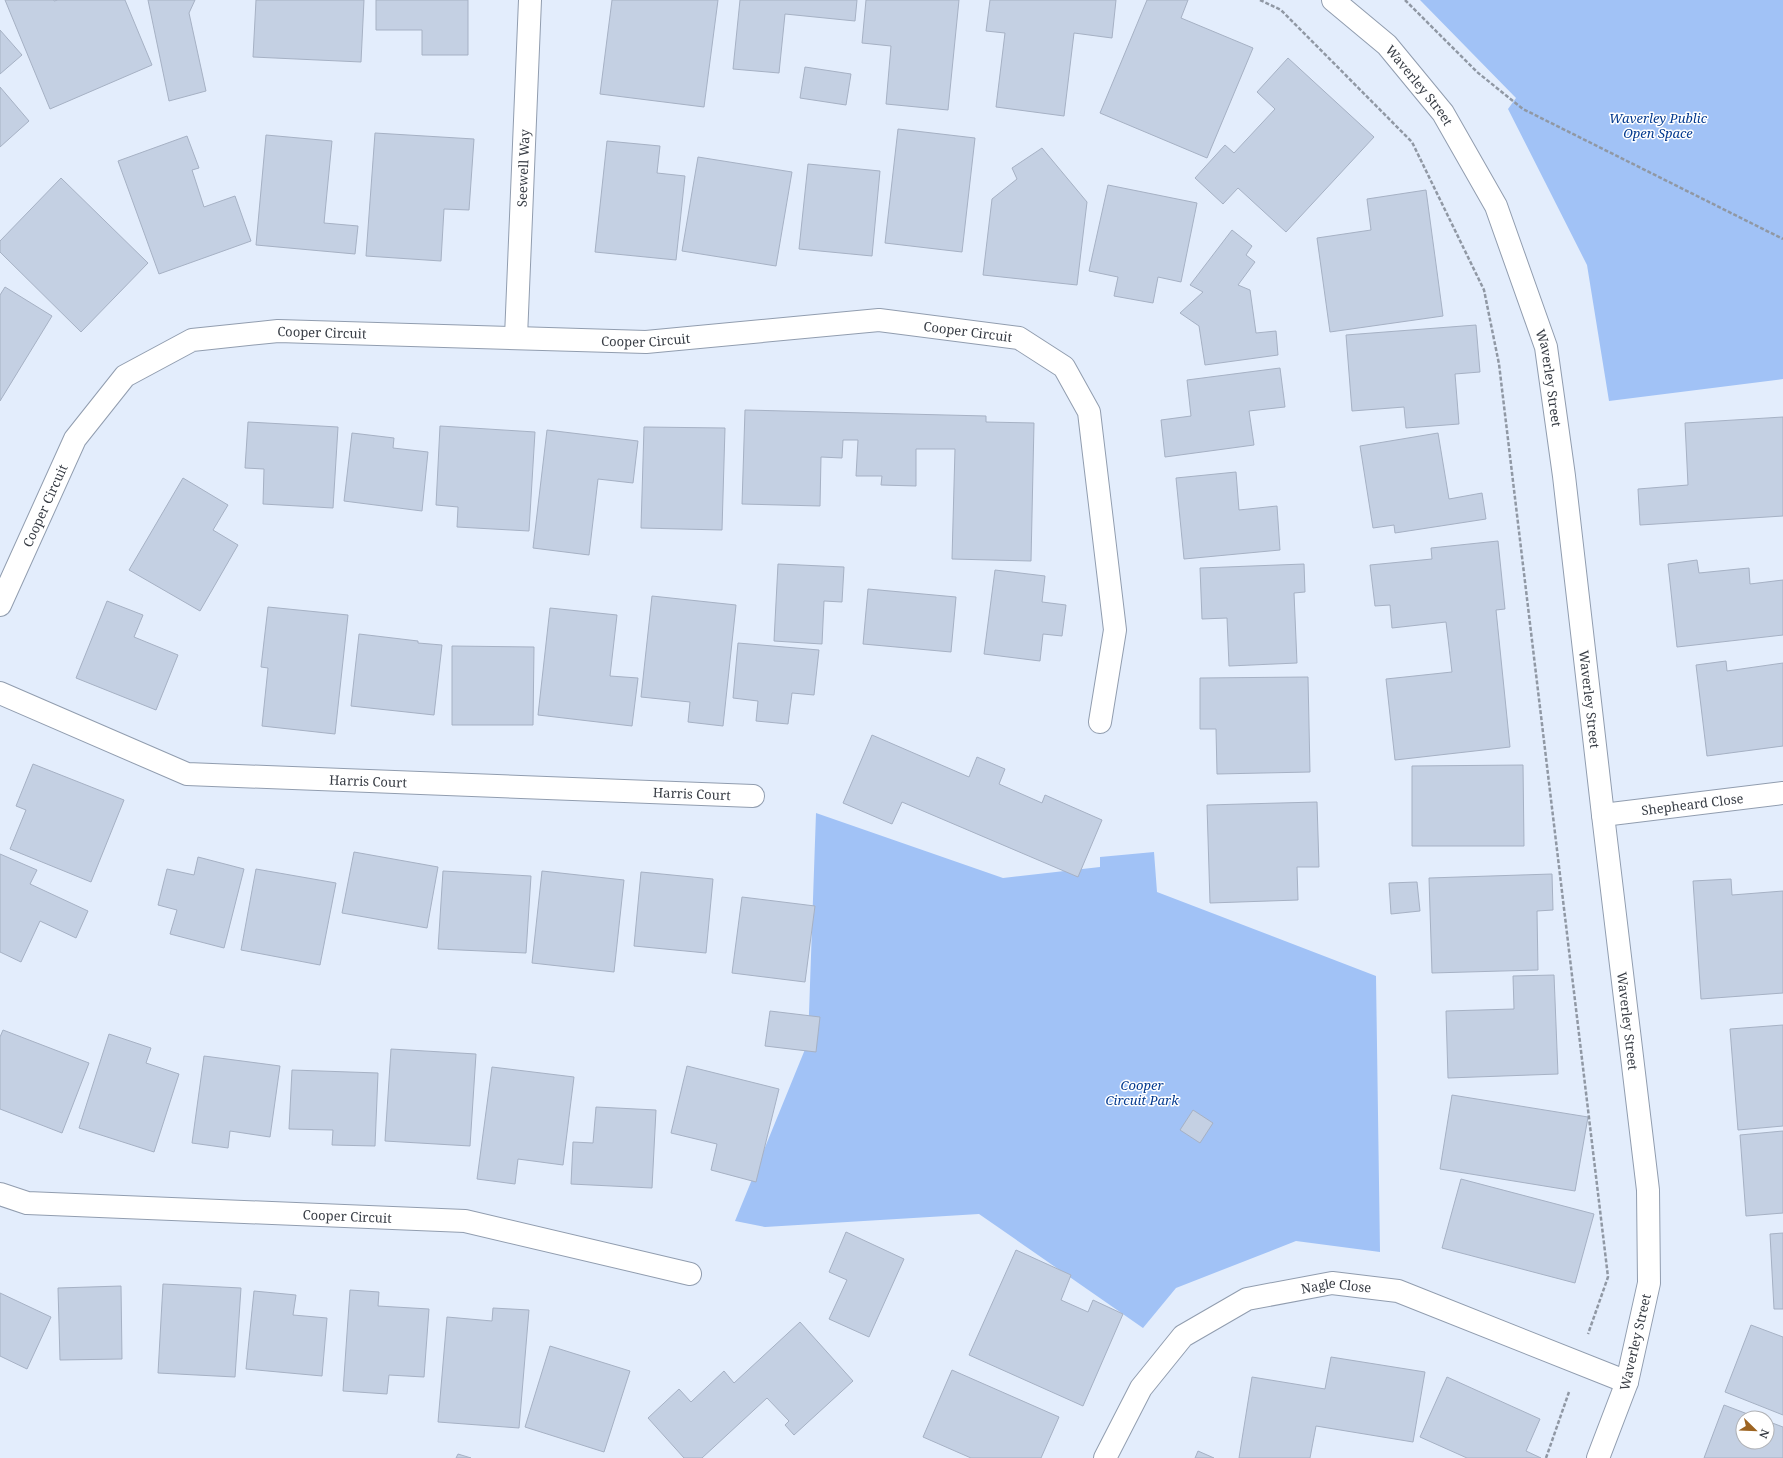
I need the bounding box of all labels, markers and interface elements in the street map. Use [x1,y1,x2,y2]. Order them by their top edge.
street label: Waverley Street [1382,41,1457,129]
park label: Waverley Public Open Space [1609,109,1708,142]
street label: Seewell Way [512,128,534,207]
street label: Cooper Circuit [923,317,1014,346]
street label: Cooper Circuit [277,322,367,343]
street label: Waverley Street [1531,327,1566,428]
street label: Cooper Circuit [601,329,691,351]
street label: Cooper Circuit [18,461,72,550]
street label: Waverley Street [1575,649,1604,750]
street label: Harris Court [329,771,408,792]
street label: Harris Court [653,783,731,804]
street label: Shepheard Close [1640,789,1744,819]
street label: Waverley Street [1613,971,1643,1071]
park label: Cooper Circuit Park [1105,1076,1179,1109]
street label: Cooper Circuit [302,1205,393,1227]
street label: Nagle Close [1299,1274,1372,1298]
street label: Waverley Street [1615,1292,1655,1392]
north arrow [1735,1410,1775,1450]
text: N [1756,1427,1773,1441]

